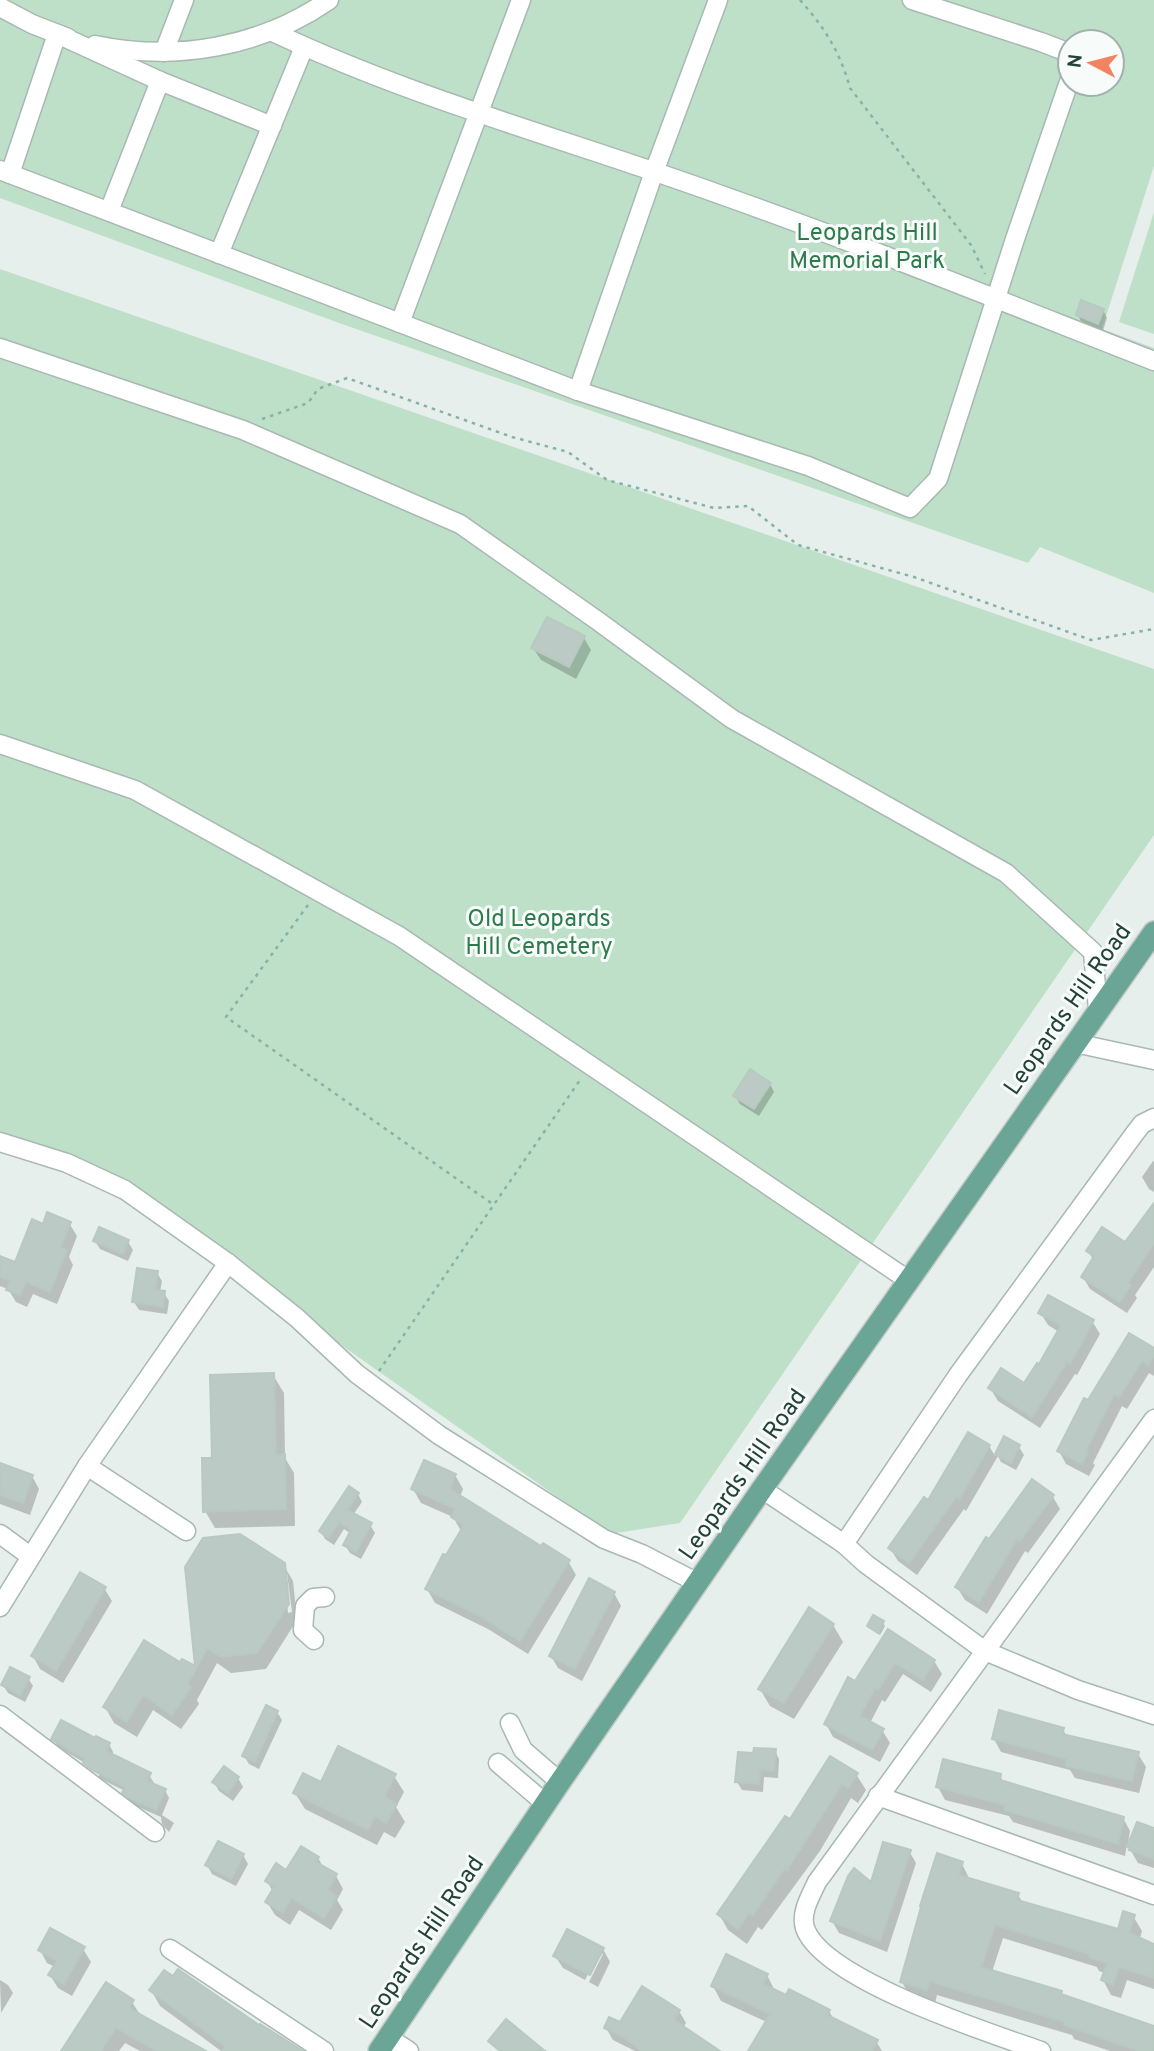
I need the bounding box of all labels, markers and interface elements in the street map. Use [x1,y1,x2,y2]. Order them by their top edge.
north arrow [1056,28,1126,98]
text: N [1063,53,1089,69]
park label: Leopards Hill Memorial Park [789,219,945,277]
park label: Old Leopards Hill Cemetery [465,905,613,963]
street label: Leopards Hill Road [998,919,1139,1102]
street label: Leopards Hill Road [673,1384,814,1567]
street label: Leopards Hill Road [354,1851,492,2036]

